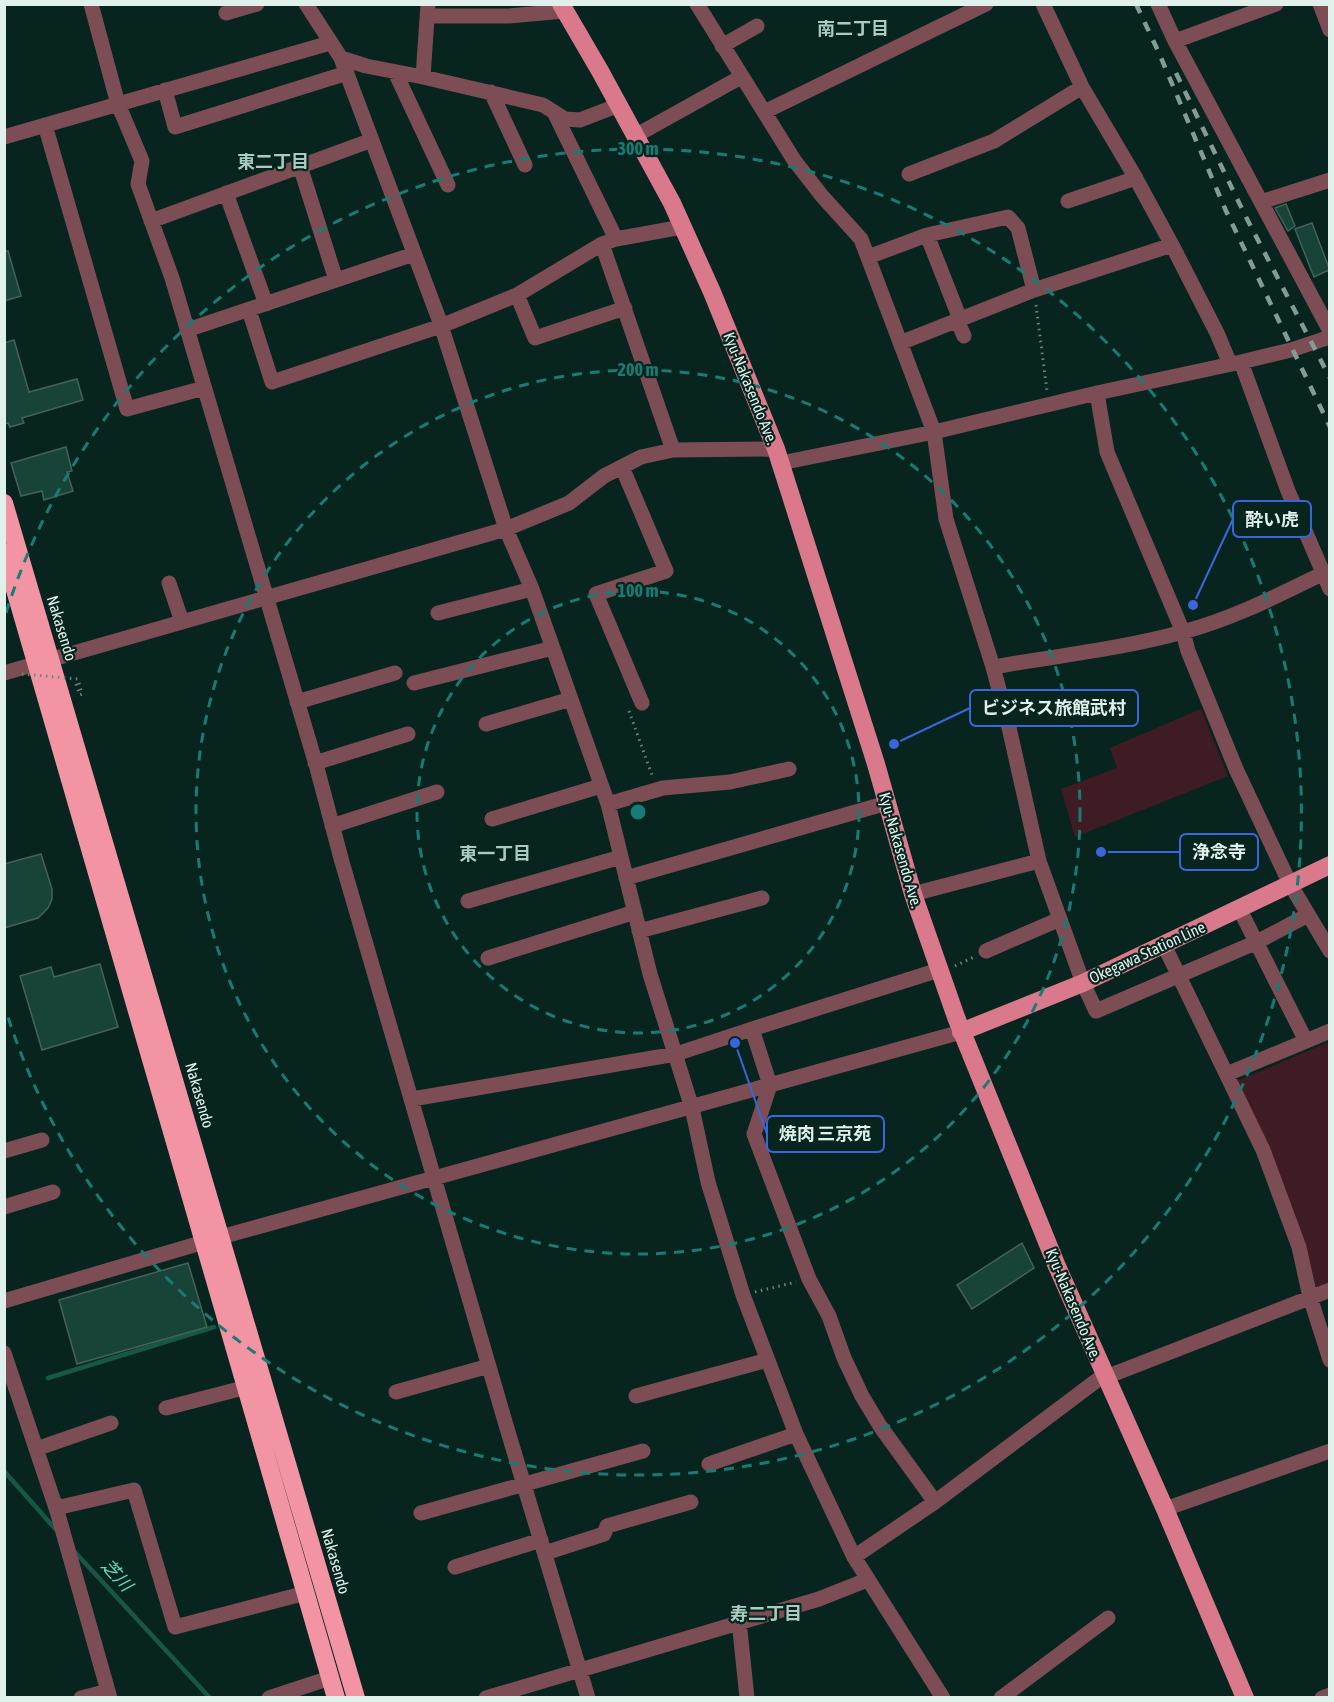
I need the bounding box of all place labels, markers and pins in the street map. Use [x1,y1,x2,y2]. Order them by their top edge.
callout: 酔い虎 [1233,501,1311,537]
callout: ビジネス旅館武村 [970,690,1138,726]
centre of rings [628,802,648,822]
callout: 浄念寺 [1180,834,1258,870]
callout: 焼肉 三京苑 [767,1116,884,1152]

